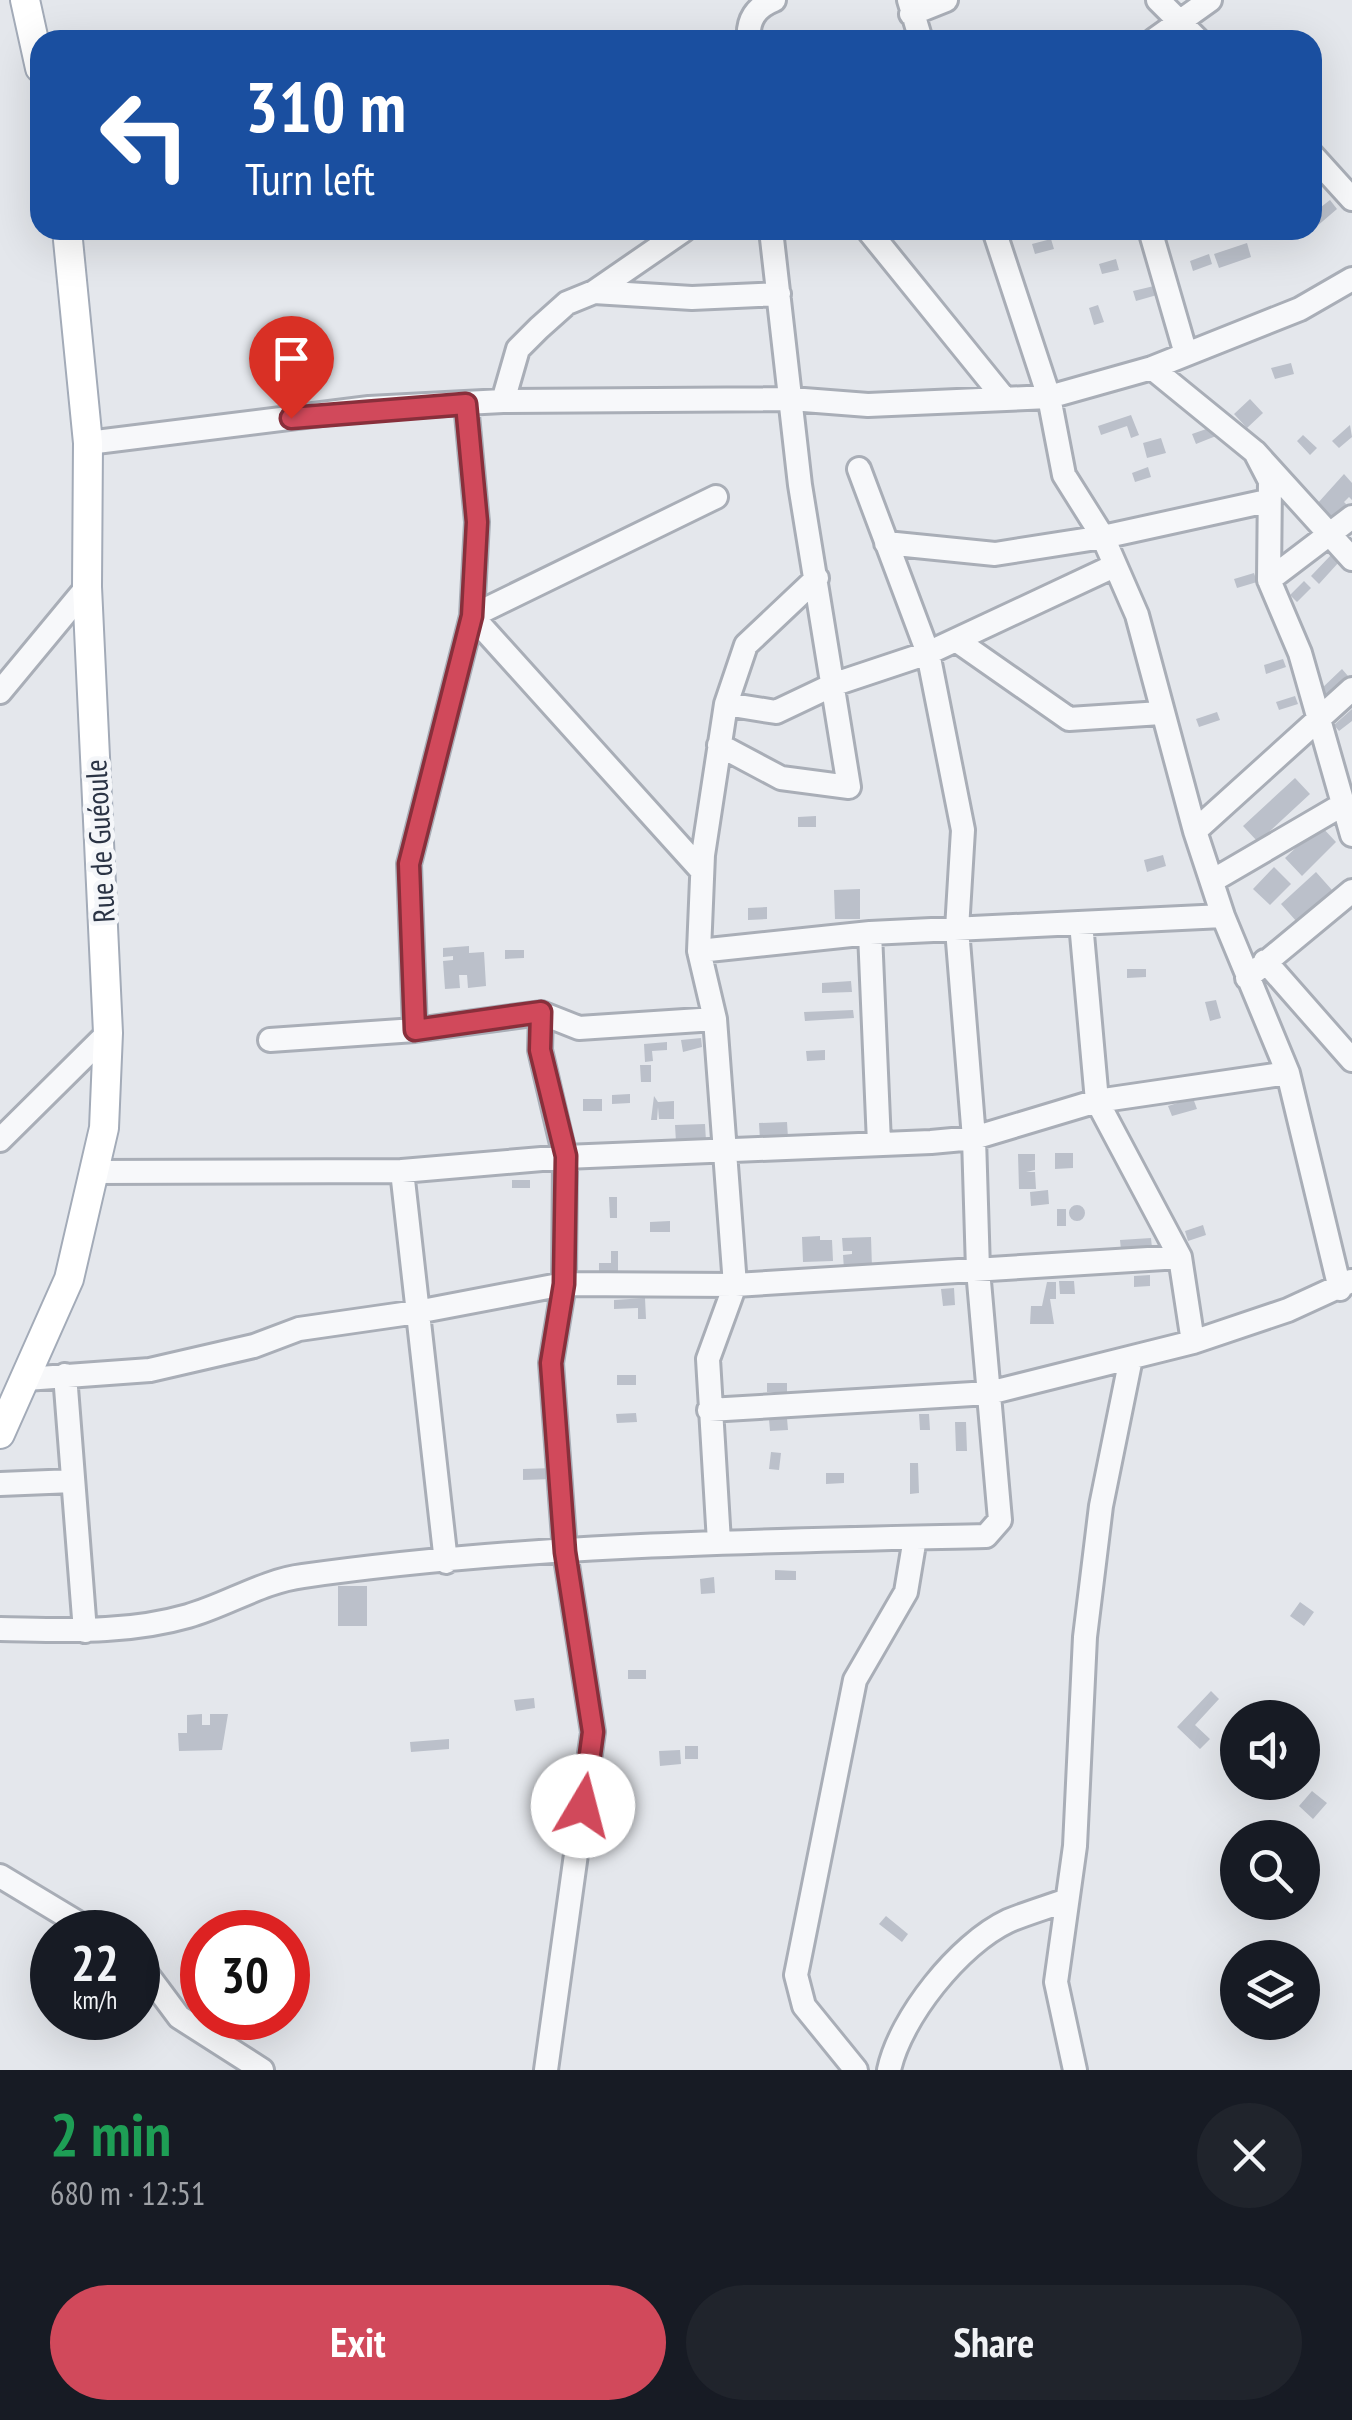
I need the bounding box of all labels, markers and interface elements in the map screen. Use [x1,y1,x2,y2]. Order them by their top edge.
text: 310 m [245,61,406,151]
icon: left [80,70,210,200]
text: Turn left [245,149,375,207]
pin [249,316,334,419]
icon: arrive [264,331,319,386]
street label: Rue de Guéoule [75,758,123,924]
map controls [1220,1700,1320,2040]
button: sound [1220,1700,1320,1800]
position arrow [531,1754,635,1858]
button: search [1220,1820,1320,1920]
speed limit sign: 30 [180,1910,310,2040]
text: 22 [71,1930,119,1995]
button: layers [1220,1940,1320,2040]
text: km/h [73,1984,117,2016]
text: 2 min [50,2095,171,2173]
button: close [1197,2103,1302,2208]
text: 680 m · 12:51 [50,2172,205,2214]
button: Exit [50,2285,666,2400]
button: Share [686,2285,1302,2400]

